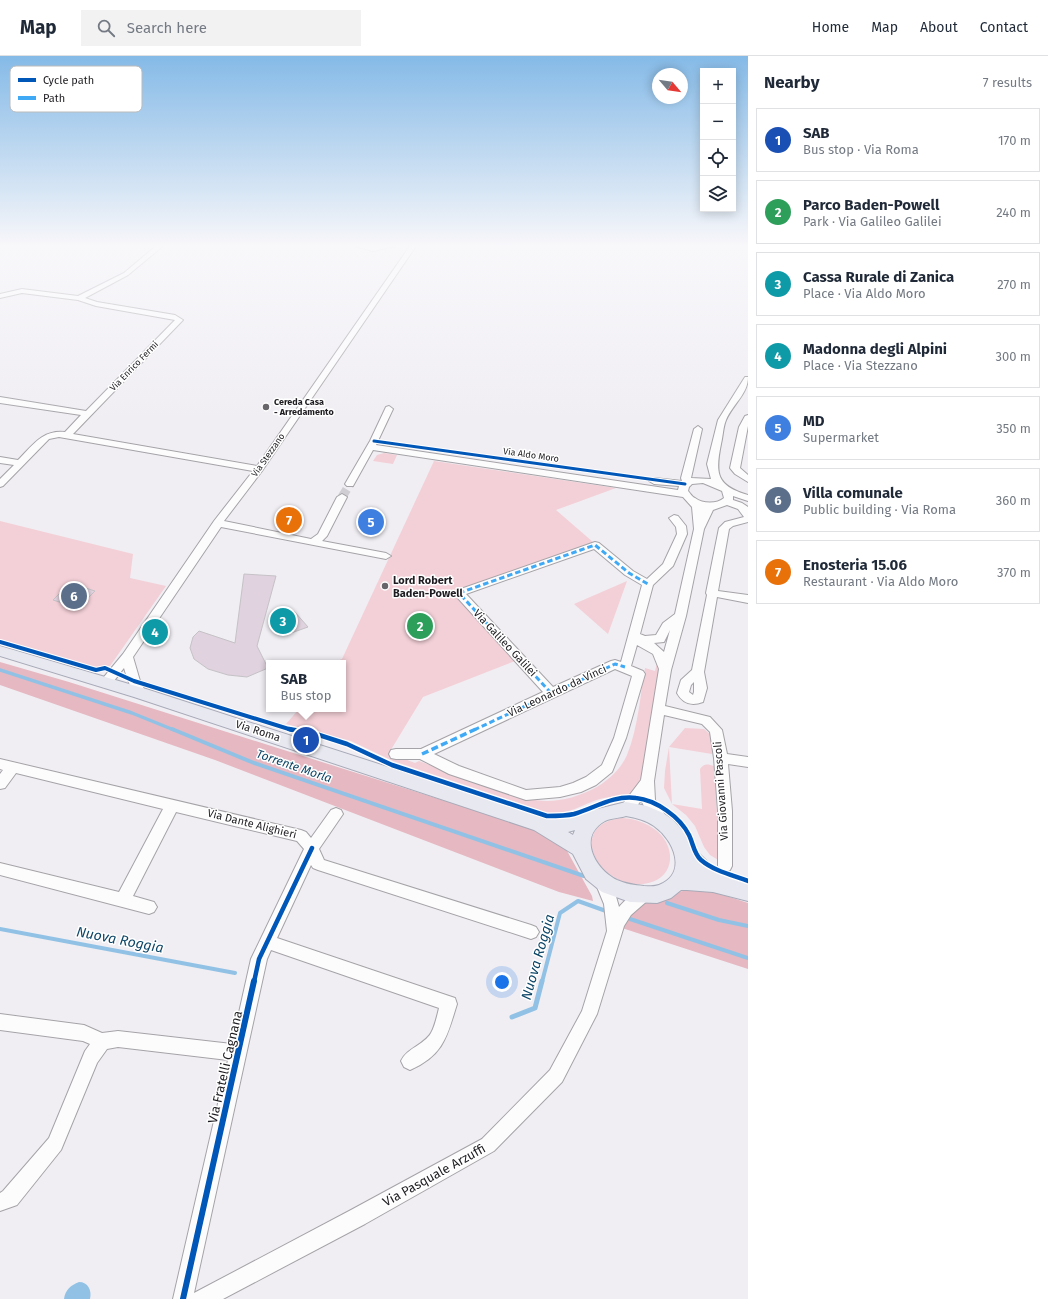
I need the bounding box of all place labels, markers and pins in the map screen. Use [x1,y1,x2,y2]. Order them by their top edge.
place label: Cereda Casa - Arredamento [274,397,334,417]
marker: Cereda Casa - Arredamento [261,402,271,412]
pin: 7 [276,505,302,535]
pin: 5 [358,507,384,537]
place label: Lord Robert Baden-Powell [393,574,464,600]
pin: 6 [61,581,87,611]
marker: Lord Robert Baden-Powell [380,581,390,591]
pin: 3 [270,606,296,636]
pin: 2 [407,611,433,641]
pin: 4 [142,617,168,647]
pin: 1 [293,725,319,755]

